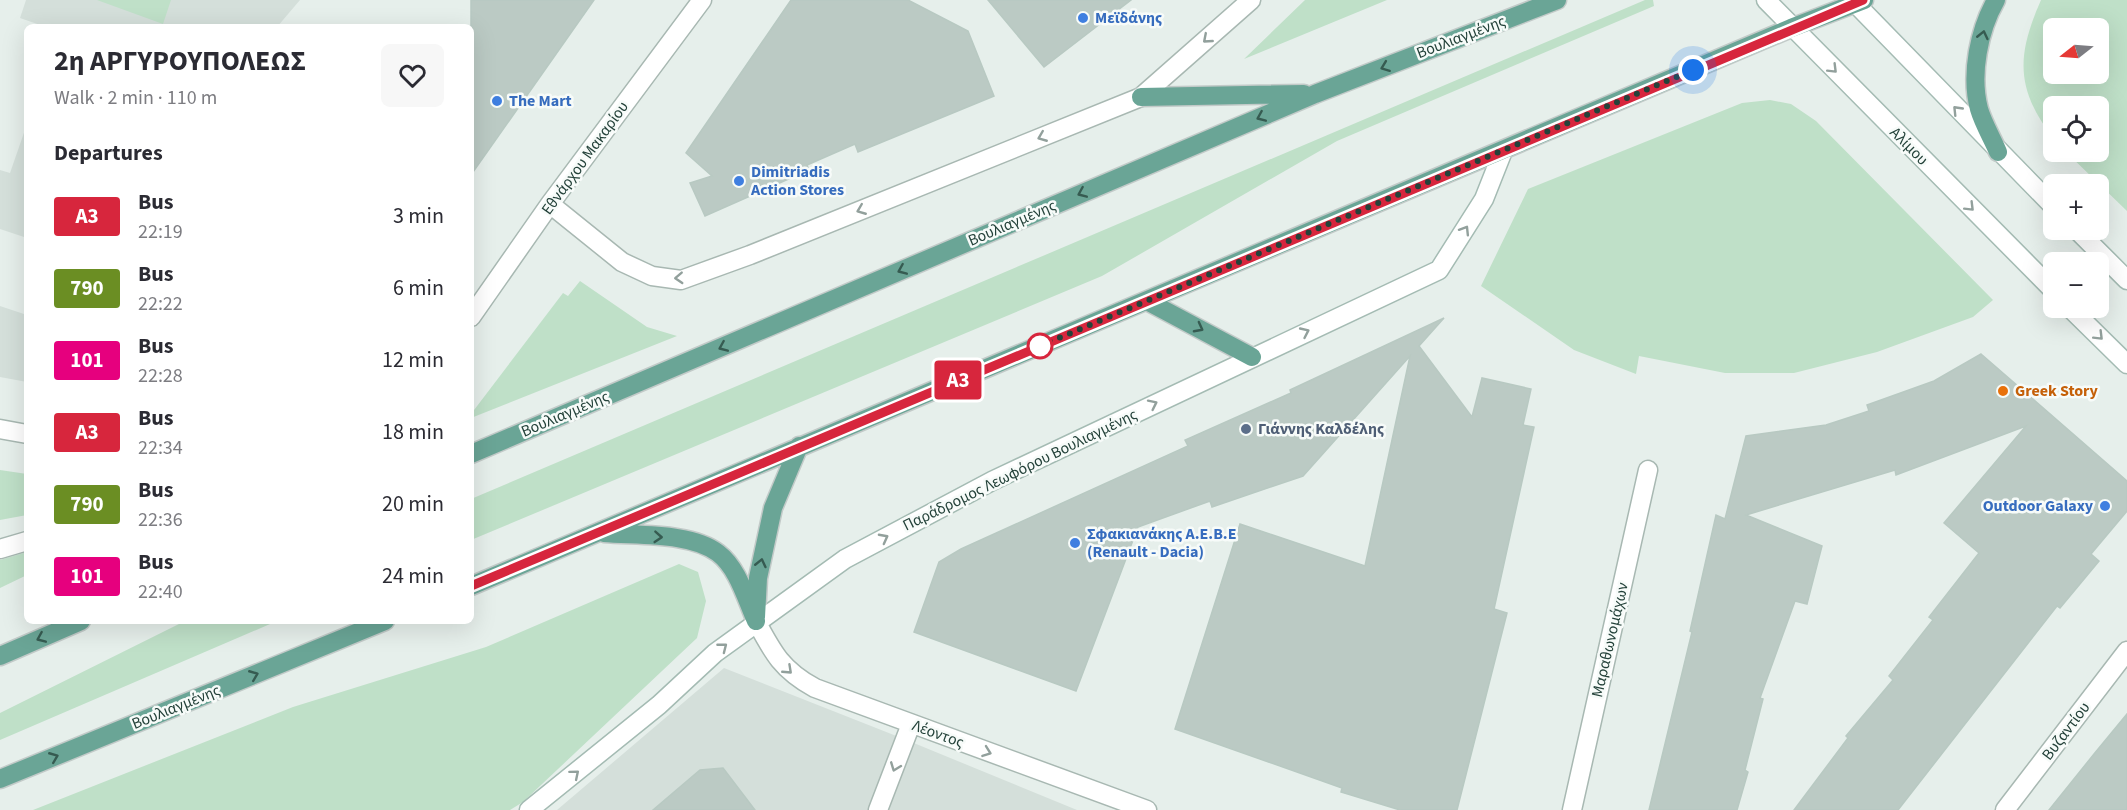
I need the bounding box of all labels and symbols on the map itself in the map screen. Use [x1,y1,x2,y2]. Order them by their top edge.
place label: Μεϊδάνης [1095,7,1162,29]
street label: Βουλιαγμένης [1413,10,1509,64]
marker: Μεϊδάνης [1076,11,1090,25]
north arrow [2043,18,2109,84]
one-way arrow [1976,30,1989,40]
one-way arrow [1203,32,1214,43]
your location [1678,55,1708,85]
one-way arrow [1380,60,1391,72]
one-way arrow [1825,62,1836,73]
place label: The Mart [509,90,572,112]
marker: The Mart [490,94,504,108]
street label: Εθνάρχου Μακαρίου [536,97,634,219]
one-way arrow [1953,106,1964,116]
one-way arrow [1257,110,1268,122]
street label: Αλίμου [1885,122,1933,170]
one-way arrow [1037,130,1048,142]
place label: Dimitriadis Action Stores [750,161,844,201]
marker: Dimitriadis Action Stores [732,174,746,188]
one-way arrow [1077,186,1088,198]
street label: Βουλιαγμένης [965,195,1059,251]
one-way arrow [1963,200,1974,211]
one-way arrow [856,203,867,215]
one-way arrow [1458,226,1469,237]
one-way arrow [898,263,909,275]
one-way arrow [674,271,683,284]
one-way arrow [1192,321,1203,333]
one-way arrow [1298,328,1309,340]
one-way arrow [2092,329,2102,340]
unlabelled marker [1027,333,1053,359]
one-way arrow [718,339,729,351]
line badge: Α3 [931,360,985,400]
place label: Greek Story [2015,380,2099,402]
marker: Greek Story [1996,384,2010,398]
street label: Βουλιαγμένης [518,386,612,442]
one-way arrow [1146,400,1157,412]
street label: Παράδρομος Λεωφόρου Βουλιαγμένης [899,403,1141,537]
place label: Γιάννης Καλδέλης [1258,418,1384,440]
marker: Γιάννης Καλδέλης [1239,422,1253,436]
place label: Outdoor Galaxy [1983,495,2094,517]
marker: Outdoor Galaxy [2098,499,2112,513]
place label: Σφακιανάκης Α.Ε.Β.Ε (Renault - Dacia) [1087,523,1236,563]
one-way arrow [653,530,662,543]
one-way arrow [878,534,889,545]
marker: Σφακιανάκης Α.Ε.Β.Ε (Renault - Dacia) [1068,536,1082,550]
one-way arrow [754,559,767,569]
street label: Μαραθωνομάχων [1586,580,1634,700]
one-way arrow [36,631,47,643]
one-way arrow [716,643,727,654]
one-way arrow [781,663,792,674]
one-way arrow [248,670,259,682]
street label: Βουλιαγμένης [128,679,224,735]
street label: Βυζαντίου [2037,697,2095,765]
street label: Λέοντος [909,715,967,754]
one-way arrow [981,744,992,757]
one-way arrow [48,752,59,764]
one-way arrow [889,761,902,772]
one-way arrow [568,770,579,781]

